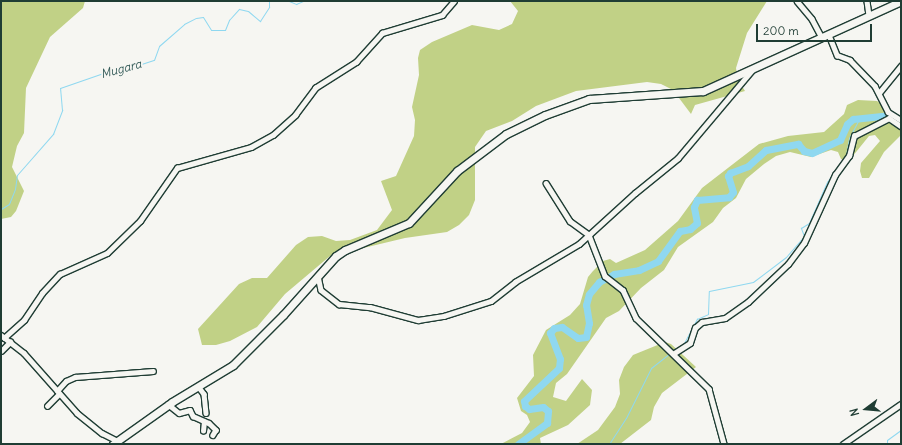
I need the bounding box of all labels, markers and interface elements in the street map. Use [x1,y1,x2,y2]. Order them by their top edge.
scale bar [758,16,874,42]
text: 200 m [763,23,799,38]
water label: Mugara [99,57,143,81]
north arrow [846,389,886,429]
text: N [847,407,862,418]

